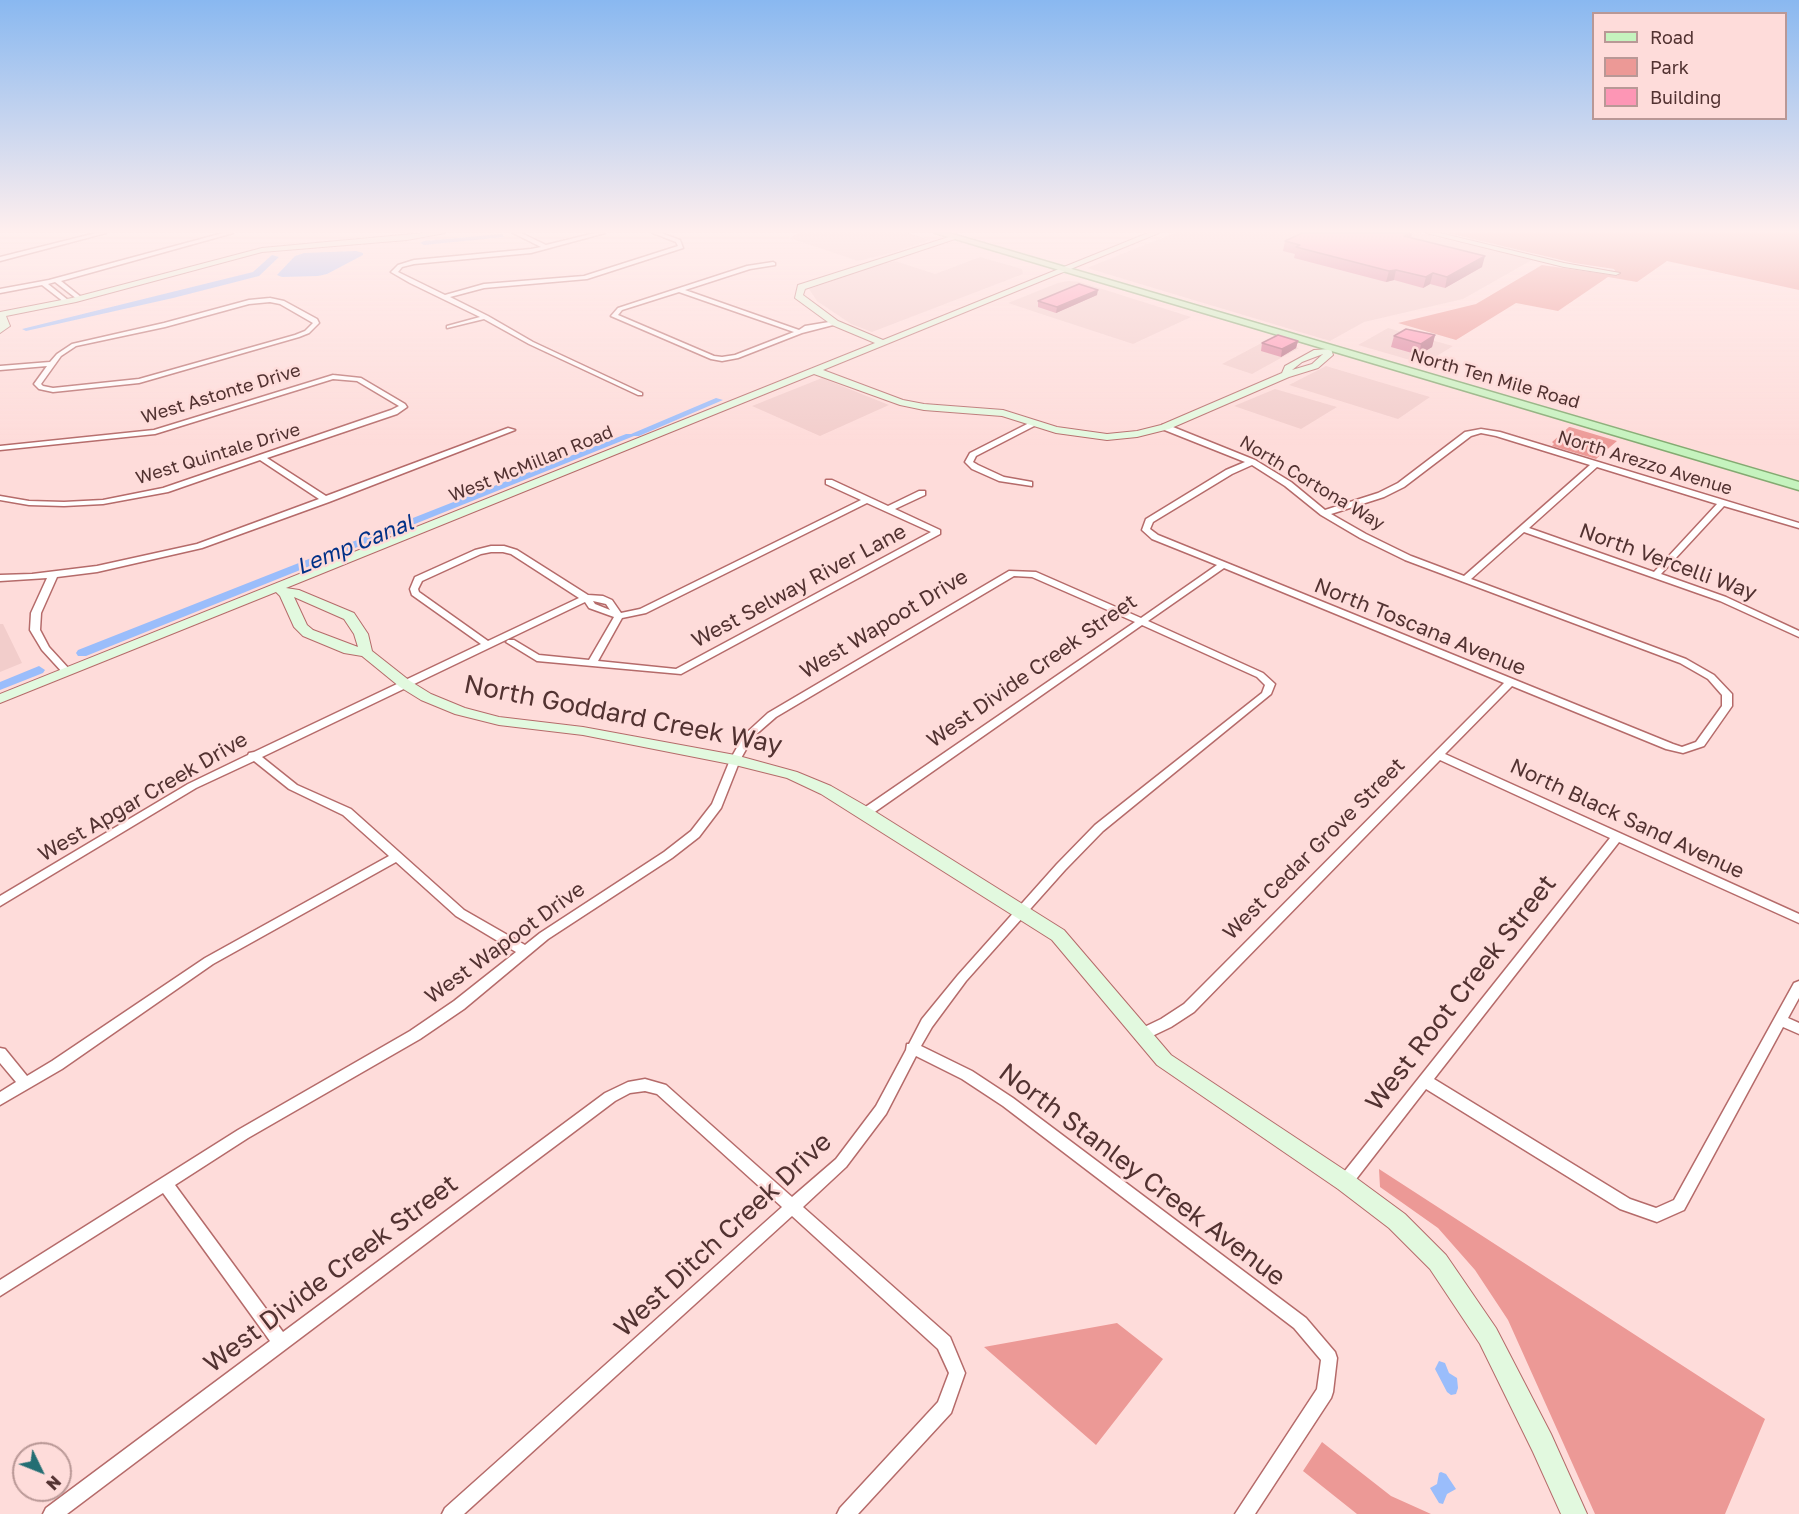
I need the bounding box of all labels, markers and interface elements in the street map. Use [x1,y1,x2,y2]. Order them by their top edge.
legend [1592,12,1787,120]
text: Road [1650,26,1694,48]
text: Park [1650,56,1689,78]
text: Building [1650,86,1721,108]
street label: North Ten Mile Road [1408,344,1582,414]
street label: West Astonte Drive [139,359,303,429]
street label: West Quintale Drive [133,419,303,489]
street label: West McMillan Road [446,421,616,507]
street label: North Arezzo Avenue [1555,426,1735,500]
street label: North Cortona Way [1236,431,1388,535]
water label: Lemp Canal [293,510,417,580]
street label: North Vercelli Way [1576,518,1760,606]
street label: West Selway River Lane [687,519,911,653]
street label: West Wapoot Drive [796,564,972,684]
street label: North Toscana Avenue [1310,573,1530,681]
street label: West Divide Creek Street [922,589,1142,753]
street label: North Goddard Creek Way [461,669,785,761]
street label: West Apgar Creek Drive [34,727,252,867]
street label: West Cedar Grove Street [1218,753,1410,945]
street label: North Black Sand Avenue [1506,754,1748,884]
street label: West Root Creek Street [1359,869,1563,1117]
street label: West Wapoot Drive [420,877,590,1009]
street label: North Stanley Creek Avenue [993,1057,1291,1293]
street label: West Ditch Creek Drive [608,1126,838,1344]
street label: West Divide Creek Street [198,1168,464,1380]
north arrow [12,1442,72,1502]
text: N [42,1472,65,1494]

